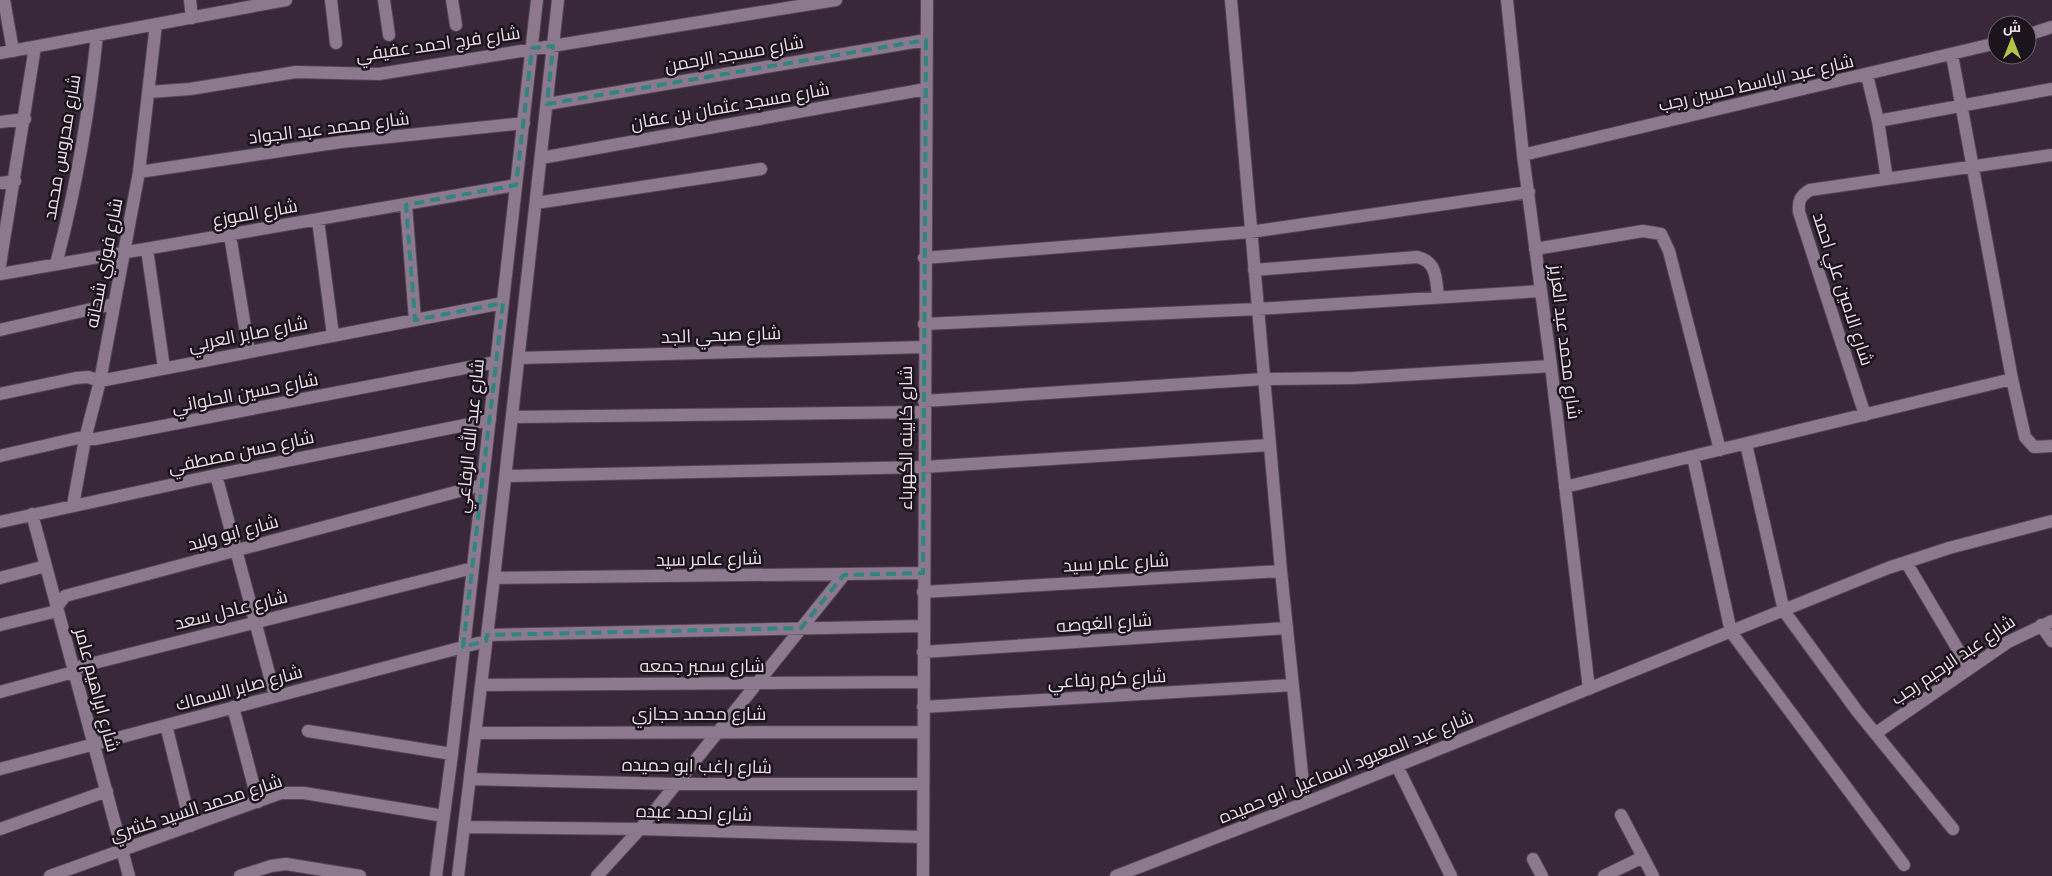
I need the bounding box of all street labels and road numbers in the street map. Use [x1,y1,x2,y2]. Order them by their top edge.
street label: شارع فرج احمد عفيفي [354,21,522,69]
street label: شارع مسجد الرحمن [663,30,805,78]
street label: شارع عبد الباسط حسين رجب [1656,49,1856,117]
street label: شارع محروس محمد [37,73,87,221]
street label: شارع مسجد عثمان بن عفان [629,77,831,135]
street label: شارع محمد عبد الجواد [247,106,411,150]
street label: شارع الموزع [210,194,300,232]
street label: شارع فوزي شحاته [80,196,130,330]
street label: شارع الامين علي احمد [1805,209,1879,369]
street label: شارع محمد عبد العزيز [1543,262,1586,421]
street label: شارع صابر العربي [186,311,310,359]
street label: شارع صبحي الجد [660,321,782,351]
street label: شارع عبد الله الرفاعي [450,358,492,515]
street label: شارع كابينه الكهرباء [894,366,918,510]
street label: شارع حسين الحلواني [170,367,321,421]
street label: شارع حسن مصطفي [166,425,317,481]
street label: شارع ابو وليد [185,509,281,557]
street label: شارع عامر سيد [656,546,762,572]
street label: شارع عامر سيد [1062,548,1170,578]
street label: شارع عادل سعد [172,584,290,636]
street label: شارع الغوصه [1055,608,1153,638]
street label: شارع عبد الرحيم رجب [1886,610,2020,710]
street label: شارع ابراهيم عامر [69,624,125,755]
street label: شارع سمير جمعه [639,654,765,678]
street label: شارع صابر السماك [173,660,305,716]
street label: شارع كرم رفاعي [1047,664,1167,696]
street label: شارع محمد حجازي [632,702,766,728]
street label: شارع عبد المعبود اسماعيل ابو حميده [1215,705,1477,829]
street label: شارع راغب ابو حميده [622,753,772,779]
street label: شارع محمد السيد كشري [107,769,286,849]
street label: شارع احمد عبده [636,799,752,827]

